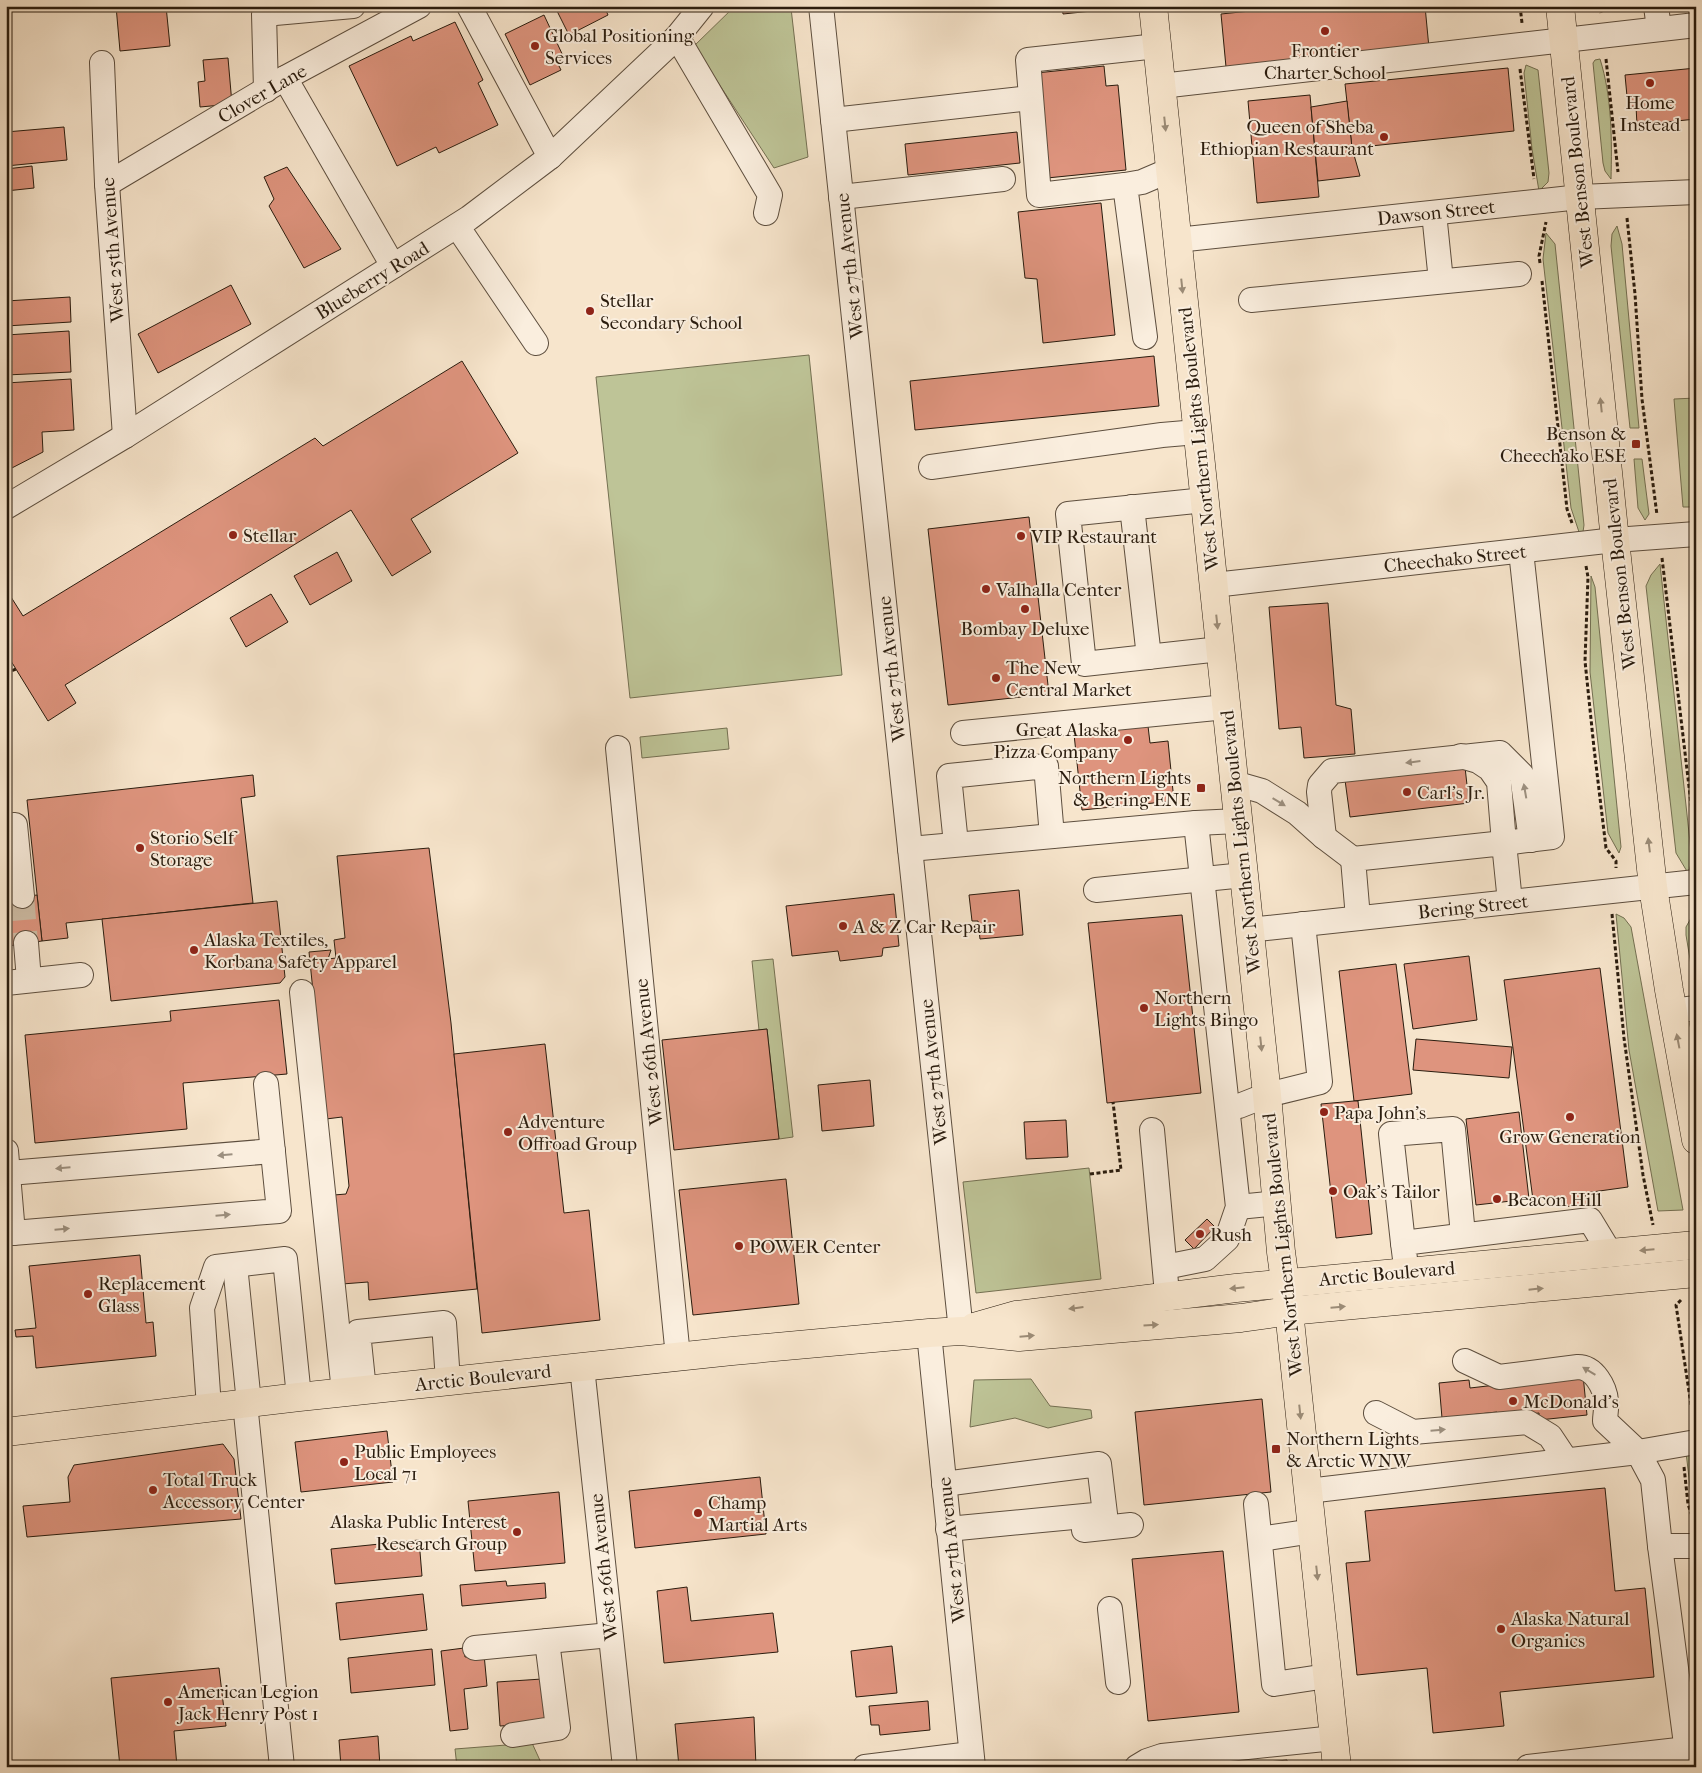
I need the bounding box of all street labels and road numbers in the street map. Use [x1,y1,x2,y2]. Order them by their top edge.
street label: Clover Lane [214,60,311,128]
street label: West Benson Boulevard [1557,74,1599,270]
street label: West 25th Avenue [97,177,129,324]
street label: West 27th Avenue [831,192,869,341]
street label: Dawson Street [1376,196,1497,230]
street label: Blueberry Road [312,237,434,325]
street label: West Northern Lights Boulevard [1174,305,1224,573]
street label: West Benson Boulevard [1599,476,1641,672]
street label: Cheechako Street [1383,541,1528,577]
street label: West 27th Avenue [873,595,911,744]
street label: West Northern Lights Boulevard [1216,708,1266,976]
street label: Bering Street [1417,890,1530,924]
street label: West 26th Avenue [630,977,668,1127]
street label: West 27th Avenue [915,998,953,1147]
street label: West Northern Lights Boulevard [1258,1111,1308,1379]
street label: Arctic Boulevard [1317,1257,1457,1291]
street label: Arctic Boulevard [413,1360,553,1396]
street label: West 27th Avenue [933,1476,971,1625]
street label: West 26th Avenue [585,1492,623,1642]

